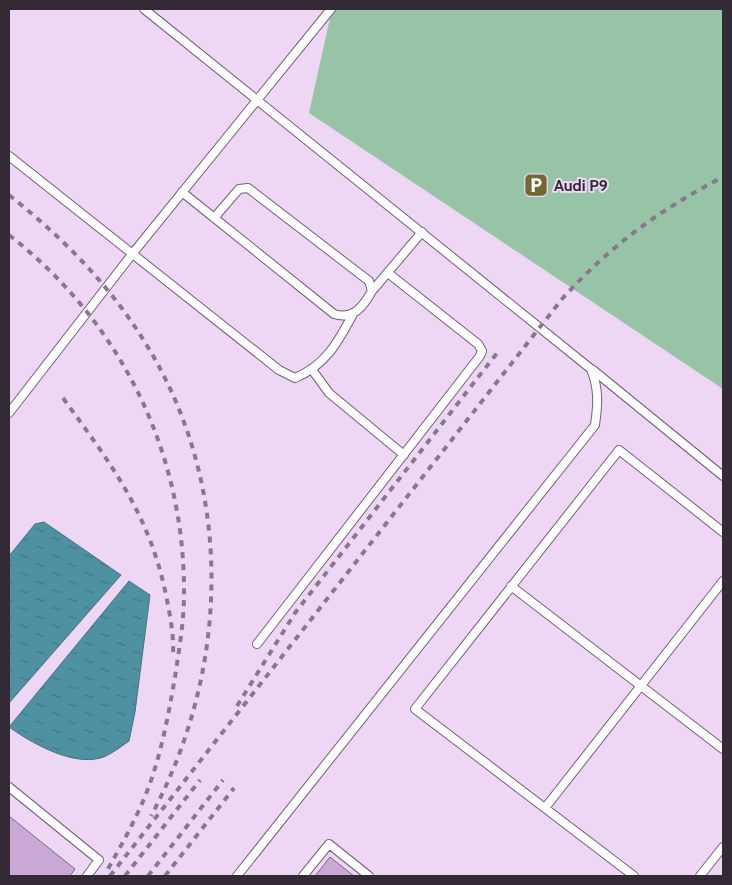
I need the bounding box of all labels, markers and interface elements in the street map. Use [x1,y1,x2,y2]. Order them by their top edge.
parking icon: Audi P9 [523,172,549,198]
place label: Audi P9 [554,176,608,195]

